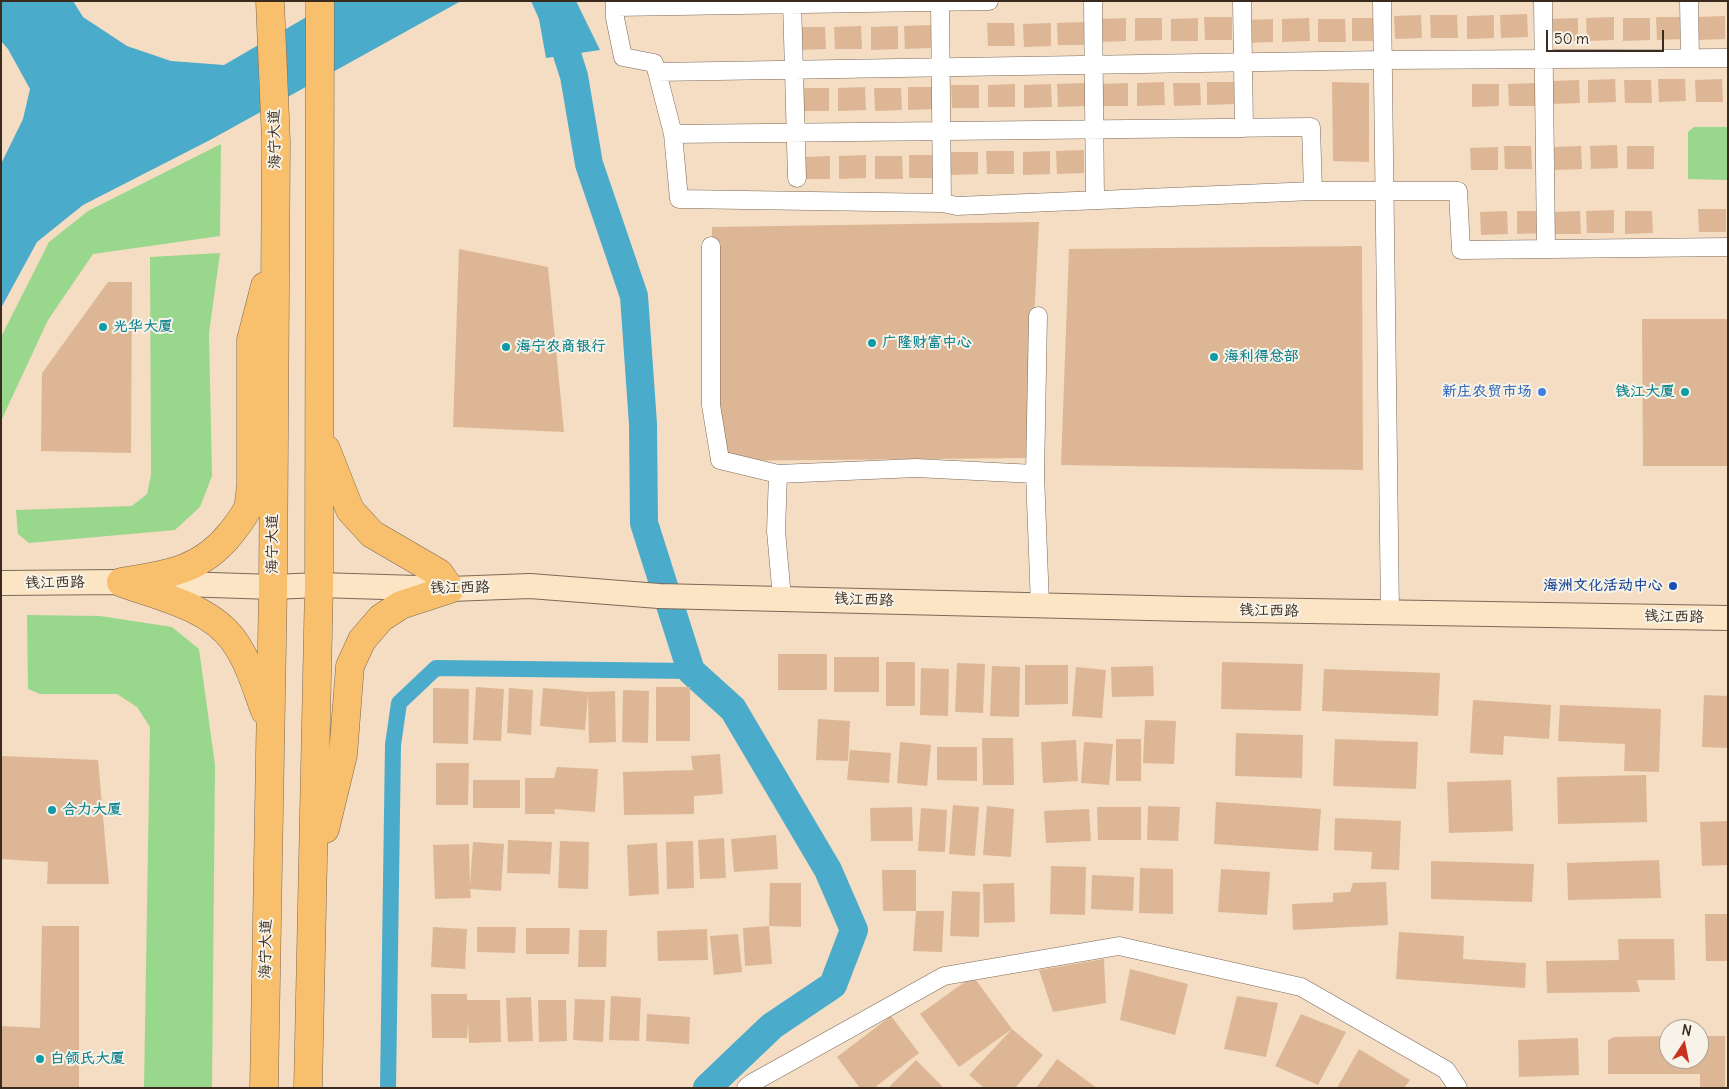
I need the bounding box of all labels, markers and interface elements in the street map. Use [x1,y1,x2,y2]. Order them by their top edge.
scale bar [1549,20,1666,52]
text: 50 m [1554,29,1589,48]
street label: 海宁大道 [265,109,285,169]
place label: 光华大厦 [113,318,173,336]
marker: 光华大厦 [97,321,109,333]
place label: 广隆财富中心 [882,334,972,352]
marker: 广隆财富中心 [866,337,878,349]
place label: 海宁农商银行 [516,338,606,356]
marker: 海宁农商银行 [500,341,512,353]
place label: 海利得总部 [1224,348,1299,366]
marker: 海利得总部 [1208,351,1220,363]
place label: 新庄农贸市场 [1442,383,1532,401]
place label: 钱江大厦 [1615,383,1675,401]
marker: 新庄农贸市场 [1536,386,1548,398]
marker: 钱江大厦 [1679,386,1691,398]
street label: 海宁大道 [264,514,282,574]
street label: 钱江西路 [25,573,85,593]
place label: 海洲文化活动中心 [1543,577,1663,595]
street label: 钱江西路 [430,578,490,598]
marker: 海洲文化活动中心 [1667,580,1679,592]
street label: 钱江西路 [834,590,894,610]
street label: 钱江西路 [1239,601,1299,621]
street label: 钱江西路 [1644,607,1704,627]
place label: 合力大厦 [62,801,122,819]
marker: 合力大厦 [46,804,58,816]
street label: 海宁大道 [256,919,276,979]
north arrow [1659,1019,1709,1069]
text: N [1680,1020,1693,1040]
place label: 白领氏大厦 [50,1050,125,1068]
marker: 白领氏大厦 [34,1053,46,1065]

